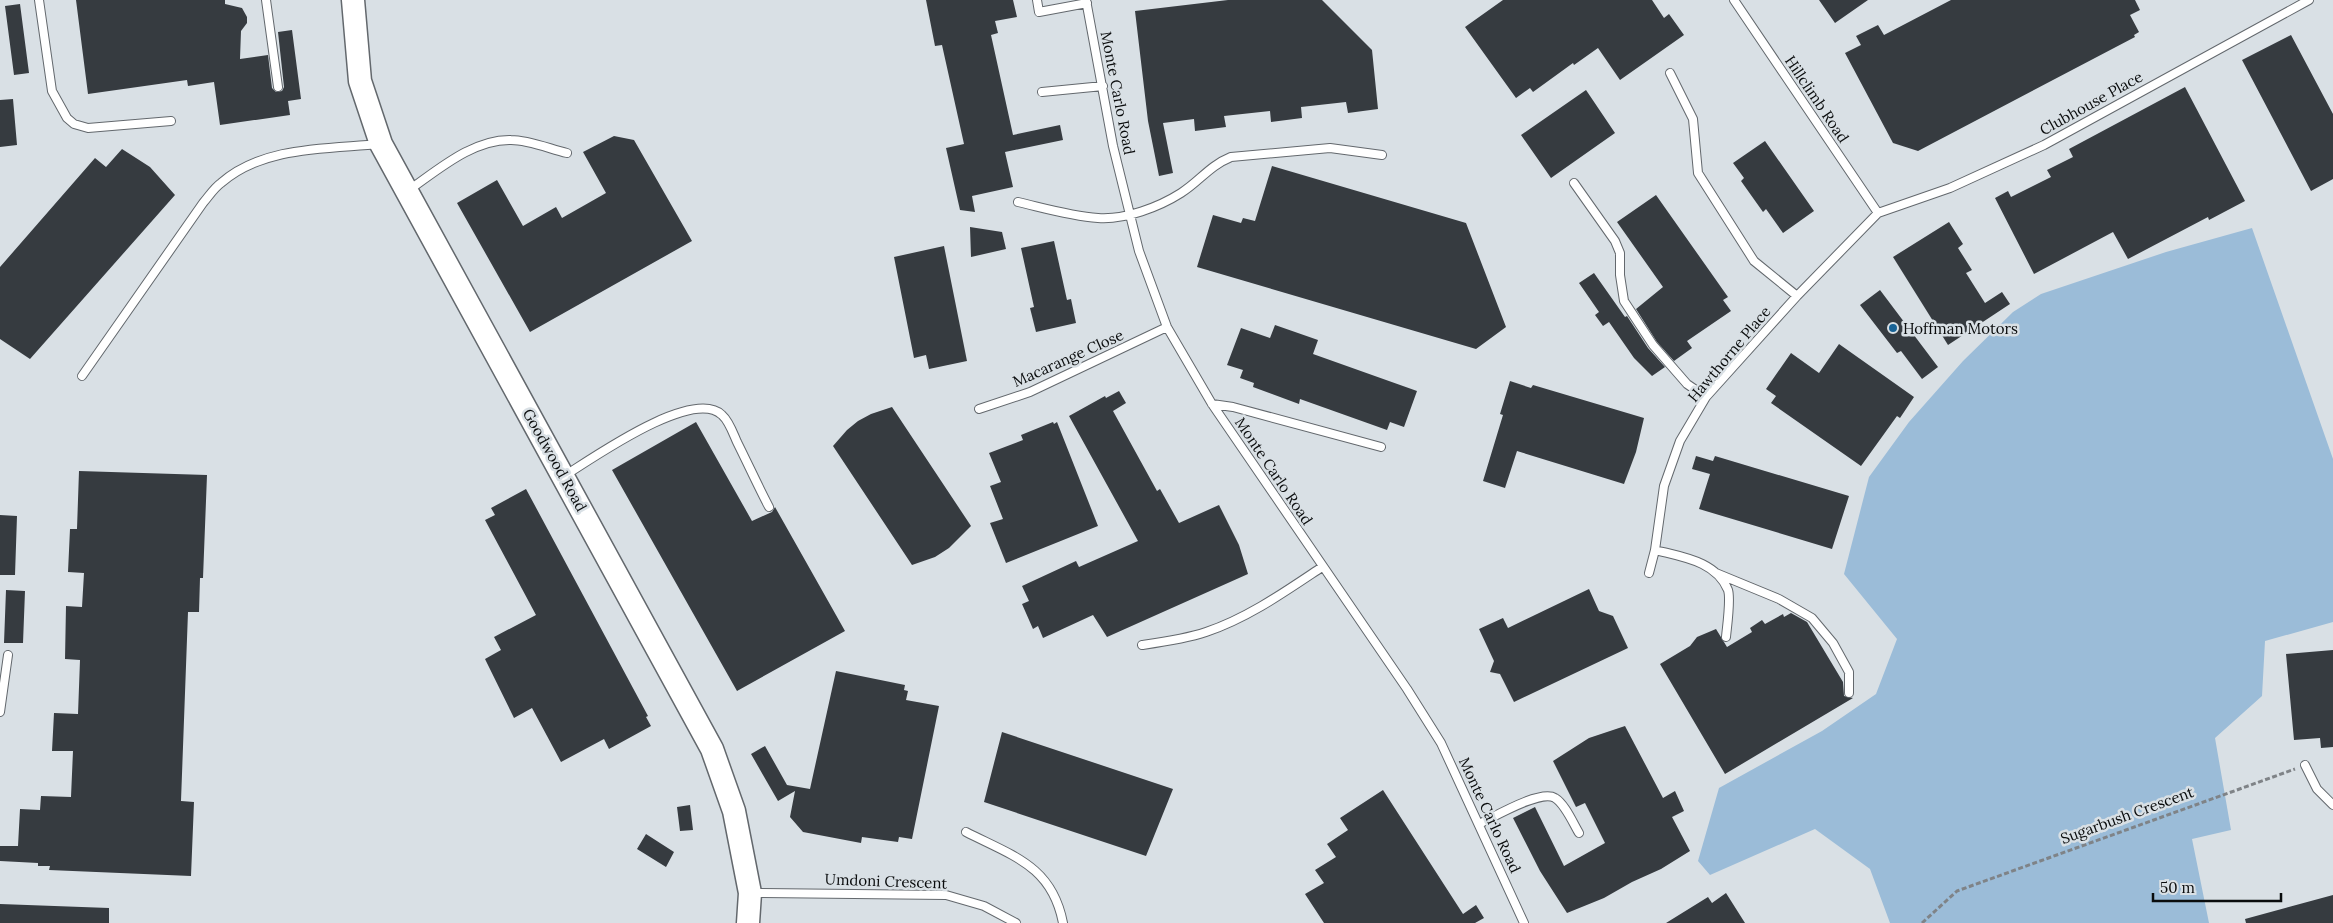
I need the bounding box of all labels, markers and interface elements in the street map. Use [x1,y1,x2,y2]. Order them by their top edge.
street label: Monte Carlo Road [1097,30,1139,156]
street label: Hillclimb Road [1781,52,1853,146]
street label: Clubhouse Place [2036,67,2146,139]
street label: Hawthorne Place [1683,302,1775,406]
place label: Hoffman Motors [1903,319,2018,338]
marker: Hoffman Motors [1887,322,1899,334]
street label: Macarange Close [1010,325,1126,391]
street label: Goodwood Road [519,405,591,515]
street label: Monte Carlo Road [1231,414,1317,528]
street label: Monte Carlo Road [1455,754,1525,876]
street label: Sugarbush Crescent [2058,782,2196,848]
street label: Umdoni Crescent [824,869,948,893]
scale bar [2153,870,2280,902]
text: 50 m [2160,878,2195,897]

